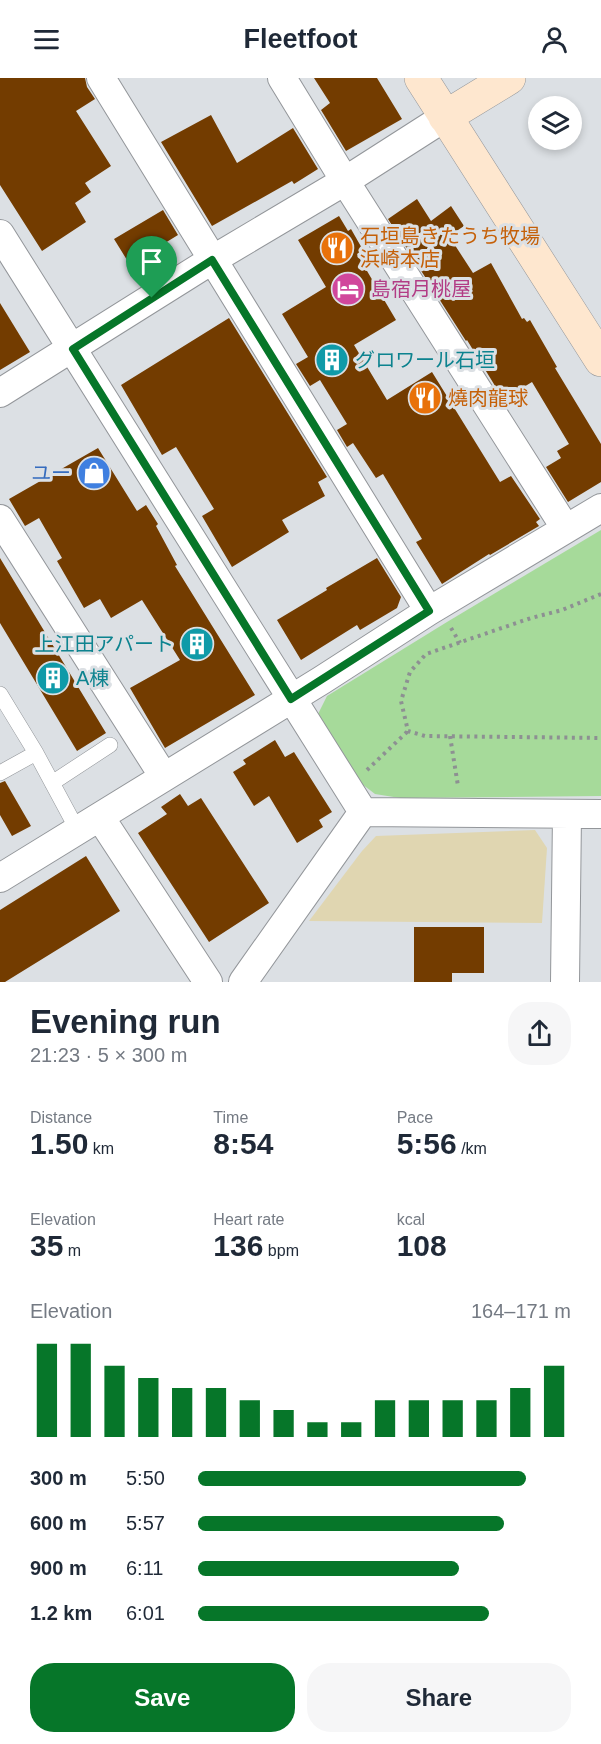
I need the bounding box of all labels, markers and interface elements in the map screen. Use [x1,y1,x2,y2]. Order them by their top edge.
icon: menu [30,23,63,56]
icon: person [538,23,571,56]
text: Fleetfoot [244,24,358,54]
map controls [528,96,582,150]
button: layers [528,96,582,150]
place label: 石垣島きたうち牧場 浜崎本店 [360,225,540,270]
restaurant icon: 石垣島きたうち牧場 浜崎本店 [319,230,355,266]
pin [126,236,177,298]
icon: arrive [135,245,168,278]
hotel icon: 島宿月桃屋 [330,271,366,307]
place label: 島宿月桃屋 [371,278,471,300]
building icon: グロワール石垣 [314,342,350,378]
place label: グロワール石垣 [355,349,495,371]
restaurant icon: 燒肉龍球 [407,380,443,416]
place label: 燒肉龍球 [448,387,528,409]
shop icon: ユー [76,455,112,491]
place label: ユー [31,462,71,484]
building icon: 上江田アパート [179,626,215,662]
place label: 上江田アパート [34,633,174,655]
building icon: A棟 [35,660,71,696]
place label: A棟 [76,667,109,689]
button: share [508,1002,571,1065]
text: Evening run [30,1003,221,1040]
text: 21:23 · 5 × 300 m [30,1044,187,1066]
text: Distance [30,1109,92,1126]
text: Time [213,1109,248,1126]
text: Pace [397,1109,433,1126]
text: 1.50 [30,1127,88,1160]
text: 8:54 [213,1127,273,1160]
text: 5:56 [397,1127,457,1160]
text: km [88,1140,114,1157]
text: /km [457,1140,487,1157]
text: Elevation [30,1211,96,1228]
text: Heart rate [213,1211,284,1228]
text: kcal [397,1211,425,1228]
text: 35 [30,1229,63,1262]
text: 136 [213,1229,263,1262]
text: 108 [397,1229,447,1262]
text: m [63,1242,81,1259]
text: bpm [263,1242,299,1259]
text: Elevation [30,1300,112,1322]
text: 164–171 m [471,1300,571,1322]
text: 300 m [30,1467,87,1489]
text: 5:50 [126,1467,165,1489]
text: 600 m [30,1512,87,1534]
text: 5:57 [126,1512,165,1534]
text: 900 m [30,1557,87,1579]
text: 6:11 [126,1557,163,1579]
text: 1.2 km [30,1602,92,1624]
text: 6:01 [126,1602,165,1624]
button: Save [30,1663,295,1732]
button: Share [307,1663,571,1732]

